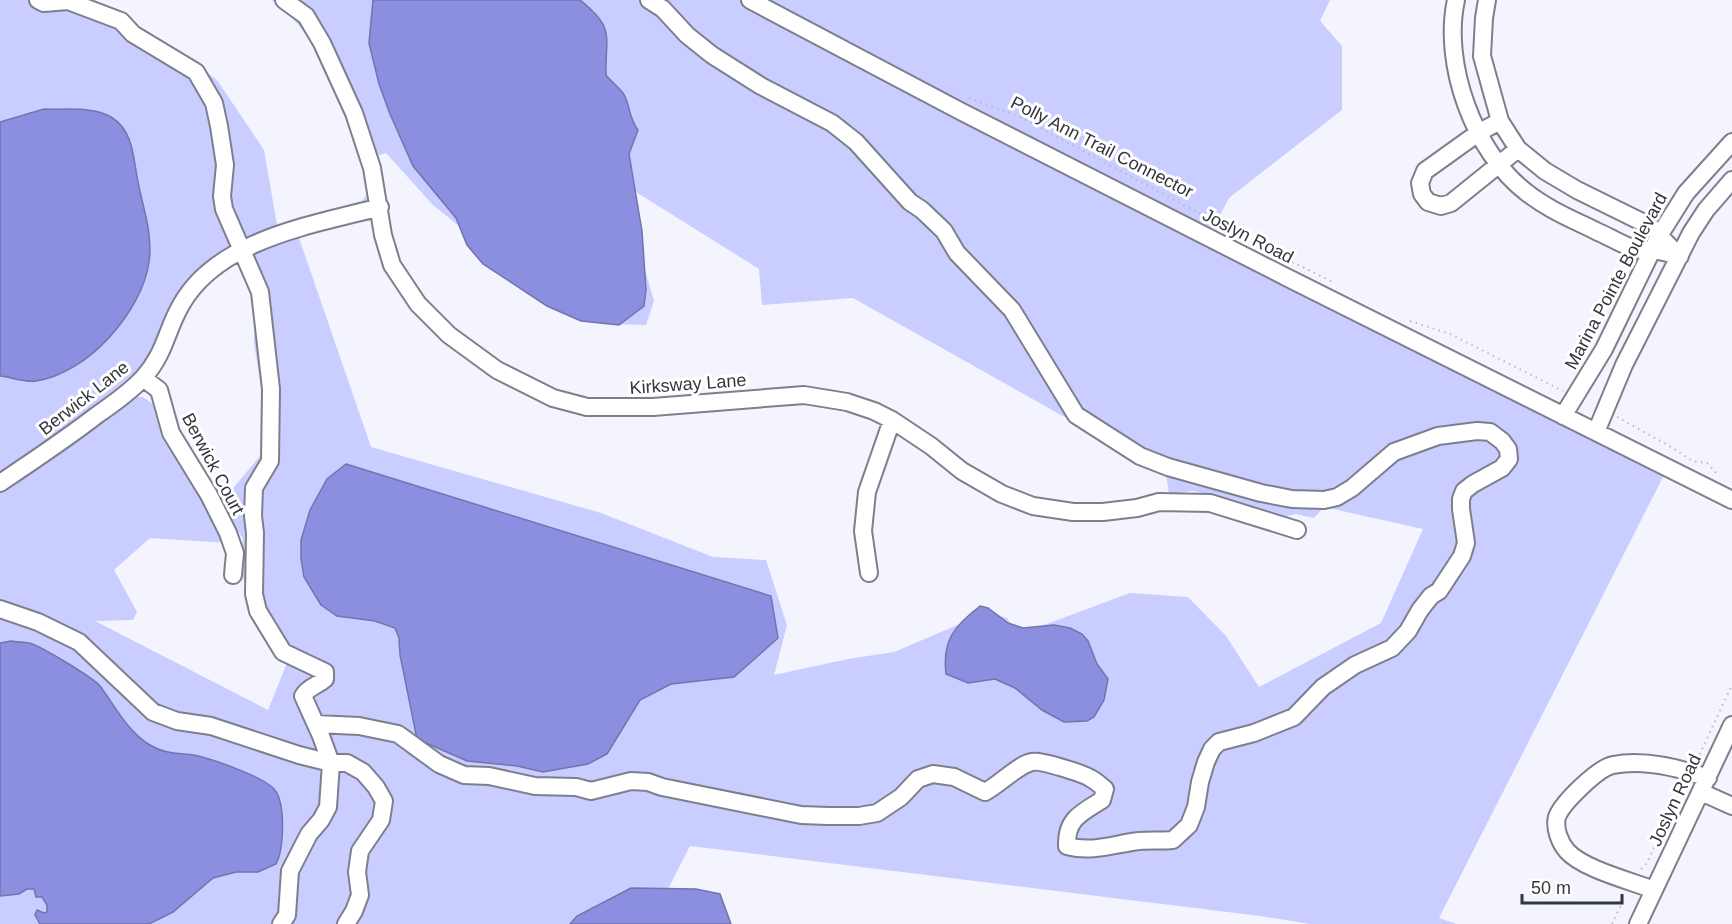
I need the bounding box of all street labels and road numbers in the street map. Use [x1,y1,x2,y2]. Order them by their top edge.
street label: Polly Ann Trail Connector [1007,92,1197,202]
street label: Marina Pointe Boulevard [1561,189,1671,373]
street label: Joslyn Road [1199,205,1297,267]
street label: Berwick Lane [35,357,133,439]
street label: Kirksway Lane [629,370,747,398]
street label: Berwick Court [178,410,248,518]
street label: Joslyn Road [1645,751,1705,849]

